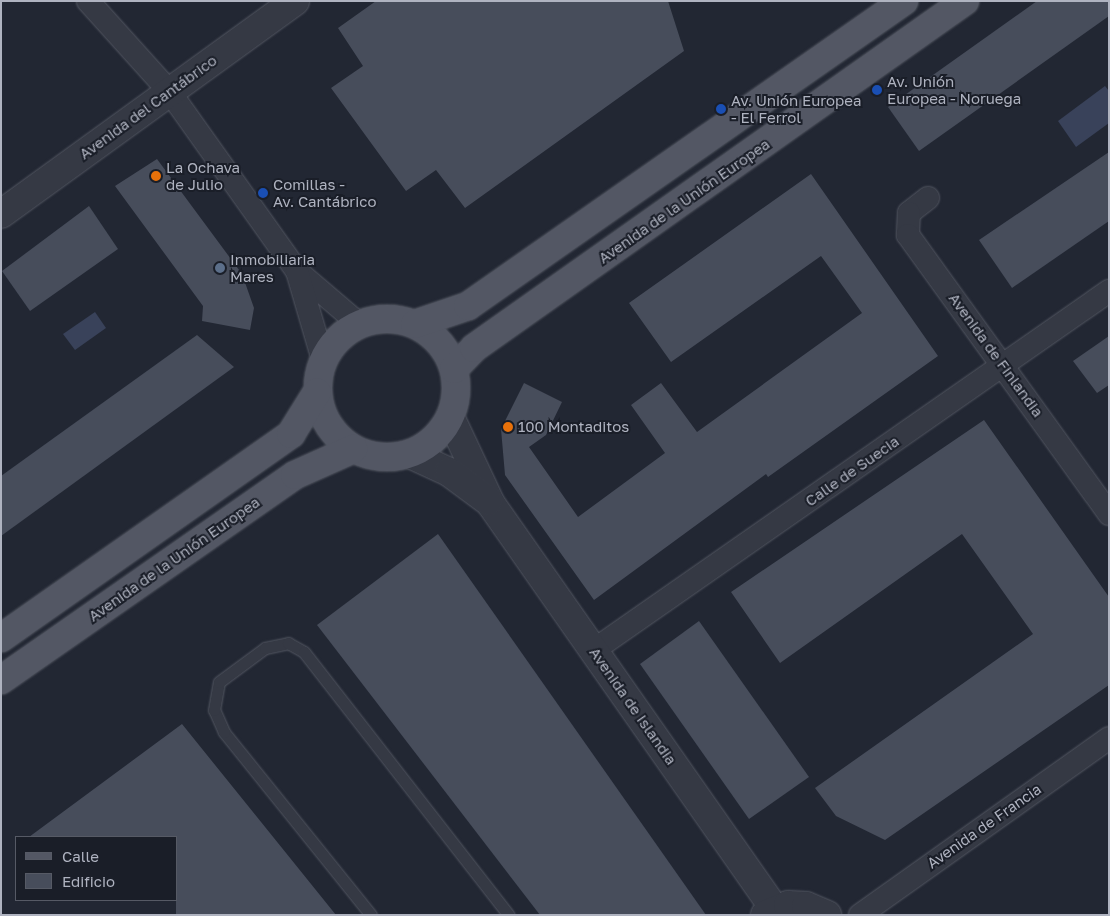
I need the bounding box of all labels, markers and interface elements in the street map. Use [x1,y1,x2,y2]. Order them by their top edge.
street label: Avenida del Cantábrico [76,51,220,163]
place label: Av. Unión Europea - Noruega [887,72,1021,107]
marker: Av. Unión Europea - Noruega [871,84,883,96]
place label: Av. Unión Europea - El Ferrol [731,91,861,126]
marker: Av. Unión Europea - El Ferrol [715,103,727,115]
street label: Avenida de la Unión Europea [595,135,773,267]
place label: La Ochava de Julio [166,158,240,193]
marker: La Ochava de Julio [150,170,162,182]
place label: Comillas - Av. Cantábrico [273,175,376,210]
marker: Comillas - Av. Cantábrico [257,187,269,199]
place label: Inmobiliaria Mares [230,250,315,285]
marker: Inmobiliaria Mares [214,262,226,274]
street label: Avenida de Finlandia [945,290,1047,420]
place label: 100 Montaditos [518,418,629,436]
marker: 100 Montaditos [502,421,514,433]
street label: Calle de Suecia [802,432,902,510]
street label: Avenida de la Unión Europea [85,493,263,625]
street label: Avenida de Islandia [586,644,680,768]
street label: Avenida de Francia [923,780,1045,872]
legend [15,836,178,901]
text: Calle [62,847,99,865]
text: Edificio [62,872,115,890]

